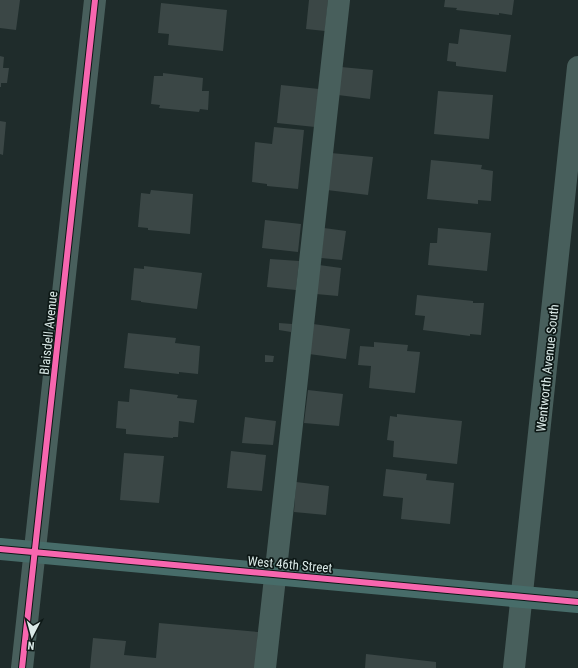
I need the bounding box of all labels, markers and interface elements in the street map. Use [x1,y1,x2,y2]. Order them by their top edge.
street label: Blaisdell Avenue [37,290,60,376]
street label: Wentworth Avenue South [533,303,562,433]
street label: West 46th Street [247,553,333,576]
north arrow [12,616,52,656]
text: N [27,639,35,652]

